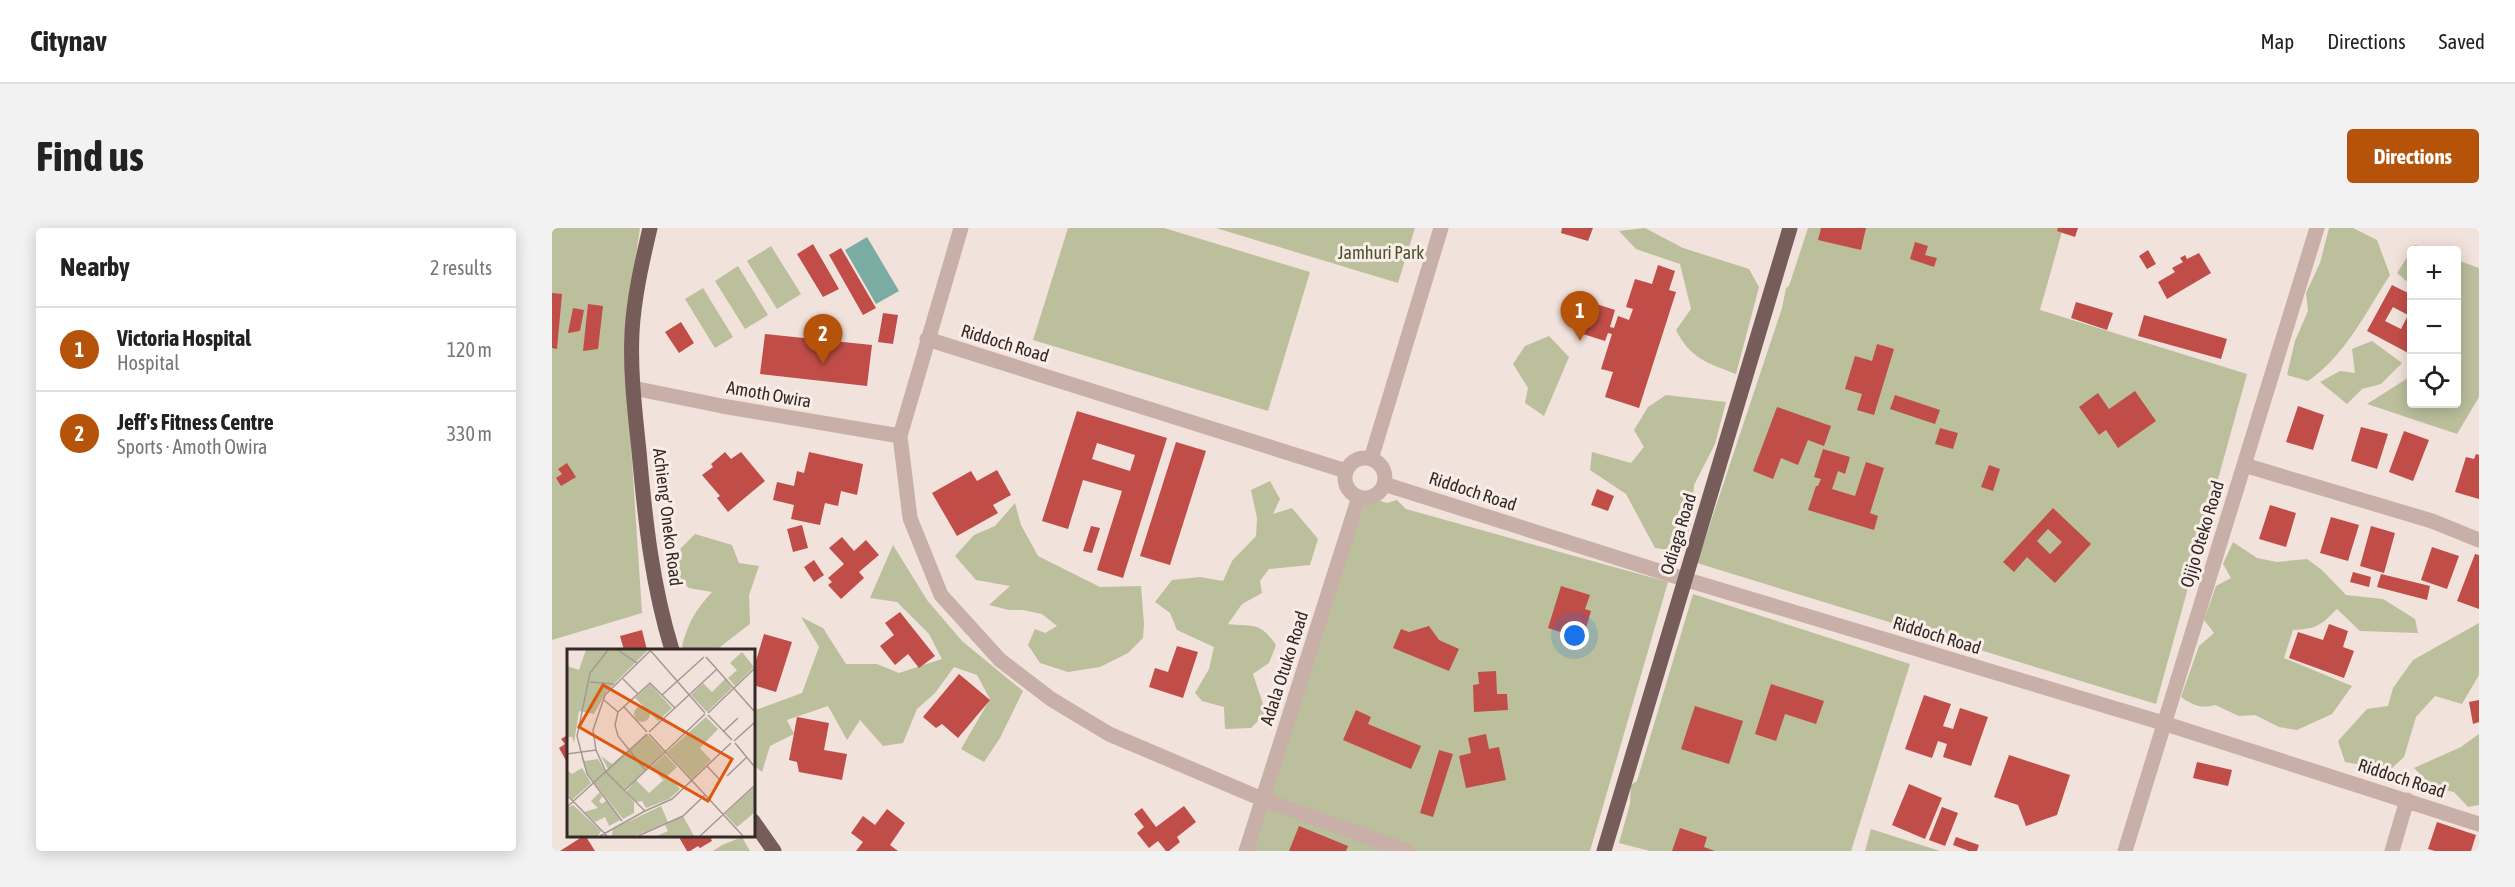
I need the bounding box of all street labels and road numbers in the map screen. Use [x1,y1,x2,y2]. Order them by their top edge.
street label: Riddoch Road [958,320,1052,366]
street label: Amoth Owira [725,376,813,412]
street label: Achieng' Oneko Road [649,447,687,587]
street label: Riddoch Road [1427,467,1519,515]
street label: Ojijo Oteko Road [2176,478,2228,590]
street label: Odiaga Road [1656,491,1700,577]
street label: Adala Otuko Road [1256,608,1312,728]
street label: Riddoch Road [1890,612,1984,658]
street label: Riddoch Road [2356,754,2448,802]

